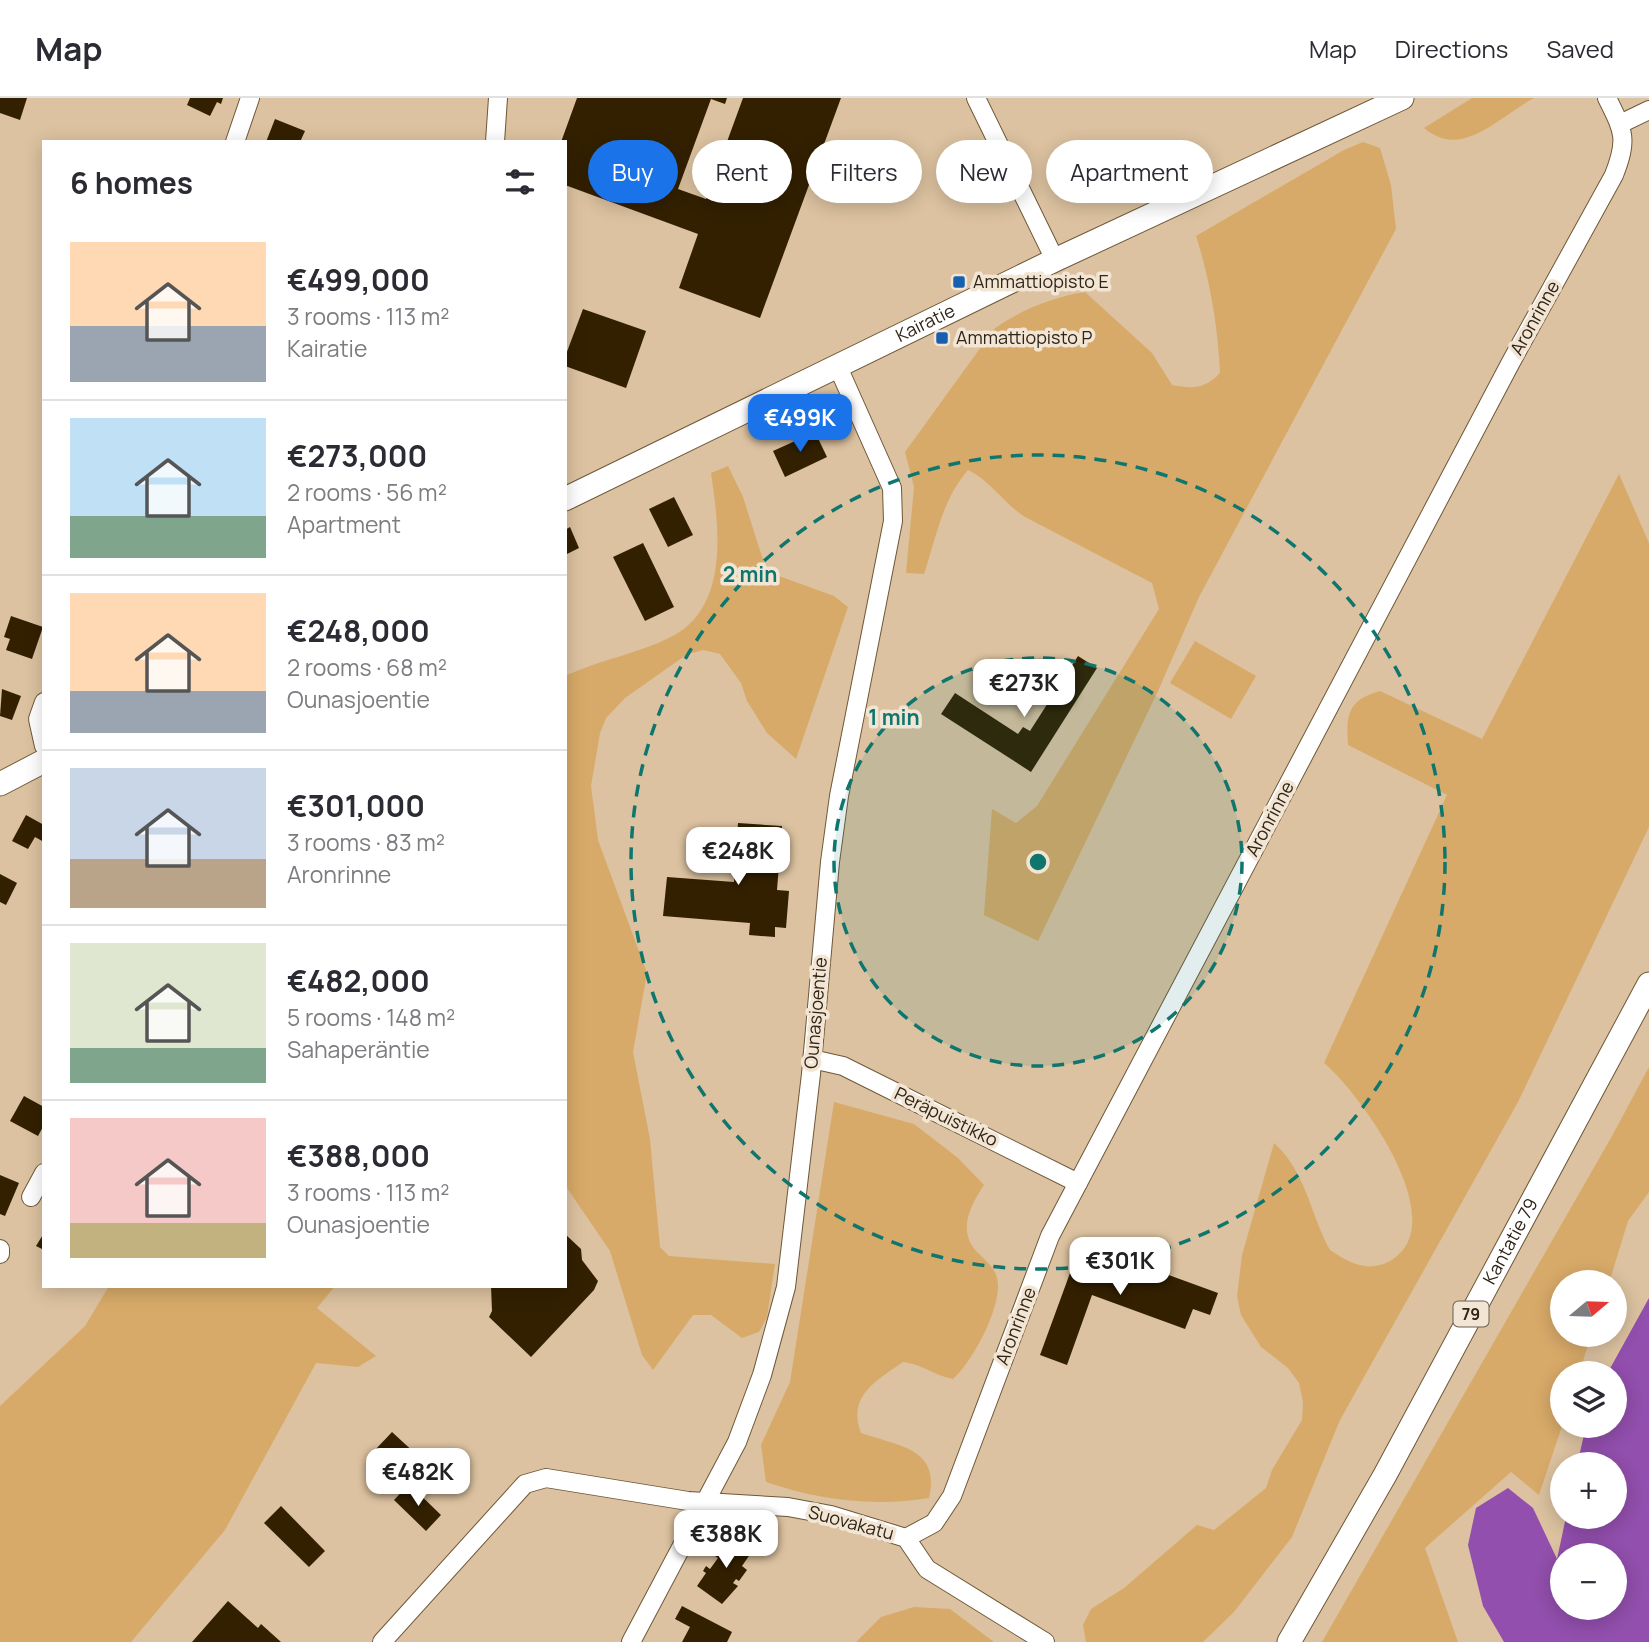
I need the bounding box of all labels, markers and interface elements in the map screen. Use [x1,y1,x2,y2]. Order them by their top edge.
text: Map [35,26,103,71]
text: Map [1309,32,1357,65]
text: Directions [1395,32,1508,65]
text: Saved [1546,32,1614,65]
chip: Buy [588,140,678,203]
chip: Rent [692,140,792,203]
chip: Filters [806,140,922,203]
chip: New [936,140,1032,203]
chip: Apartment [1046,140,1213,203]
text: 6 homes [70,162,193,203]
icon: filters [501,163,539,201]
text: €499,000 [287,259,430,300]
place label: Ammattiopisto E [973,269,1109,293]
icon: home [126,270,210,354]
marker: Ammattiopisto E [951,274,967,290]
street label: Aronrinne [1504,276,1564,359]
street label: Kairatie [891,298,959,347]
text: 3 rooms · 113 m² [287,300,450,332]
place label: Ammattiopisto P [956,325,1093,349]
marker: Ammattiopisto P [934,330,950,346]
text: Kairatie [287,332,367,364]
pin: €499K [751,394,849,454]
text: €499K [764,401,836,433]
text: €273,000 [287,435,427,476]
icon: home [126,446,210,530]
text: 2 rooms · 56 m² [287,476,447,508]
text: Apartment [287,508,401,540]
text: 2 min [723,560,777,588]
text: €248,000 [287,610,430,651]
icon: home [126,621,210,705]
text: 2 rooms · 68 m² [287,651,447,683]
pin: €273K [975,660,1073,719]
text: €273K [989,666,1059,698]
text: Ounasjoentie [287,683,430,715]
text: 1 min [868,703,920,731]
street label: Aronrinne [1239,777,1299,860]
text: €301,000 [287,785,425,826]
icon: home [126,796,210,880]
text: 3 rooms · 83 m² [287,826,445,858]
pin: €248K [689,828,787,887]
text: €248K [702,834,774,866]
centre of rings [1026,850,1050,874]
text: Aronrinne [287,858,391,890]
street label: Ounasjoentie [798,956,832,1070]
text: €482,000 [287,960,430,1001]
icon: home [126,971,210,1055]
text: 5 rooms · 148 m² [287,1001,455,1033]
text: Sahaperäntie [287,1033,430,1065]
street label: Peräpuistikko [891,1081,1002,1151]
text: €388,000 [287,1135,430,1176]
icon: home [126,1146,210,1230]
text: 3 rooms · 113 m² [287,1176,450,1208]
street label: Kantatie 79 [1477,1194,1543,1288]
text: Ounasjoentie [287,1208,430,1240]
pin: €301K [1071,1238,1169,1297]
text: €301K [1085,1244,1155,1276]
north arrow [1550,1270,1628,1348]
map controls [1550,1270,1627,1620]
street label: Aronrinne [989,1283,1041,1368]
road number: 79 [1454,1302,1488,1326]
button: layers [1550,1361,1627,1438]
pin: €482K [369,1448,467,1508]
button: + [1550,1452,1627,1529]
text: €482K [382,1455,454,1487]
street label: Suovakatu [806,1499,897,1545]
pin: €388K [677,1510,775,1570]
text: €388K [690,1517,762,1549]
button: − [1550,1543,1627,1620]

